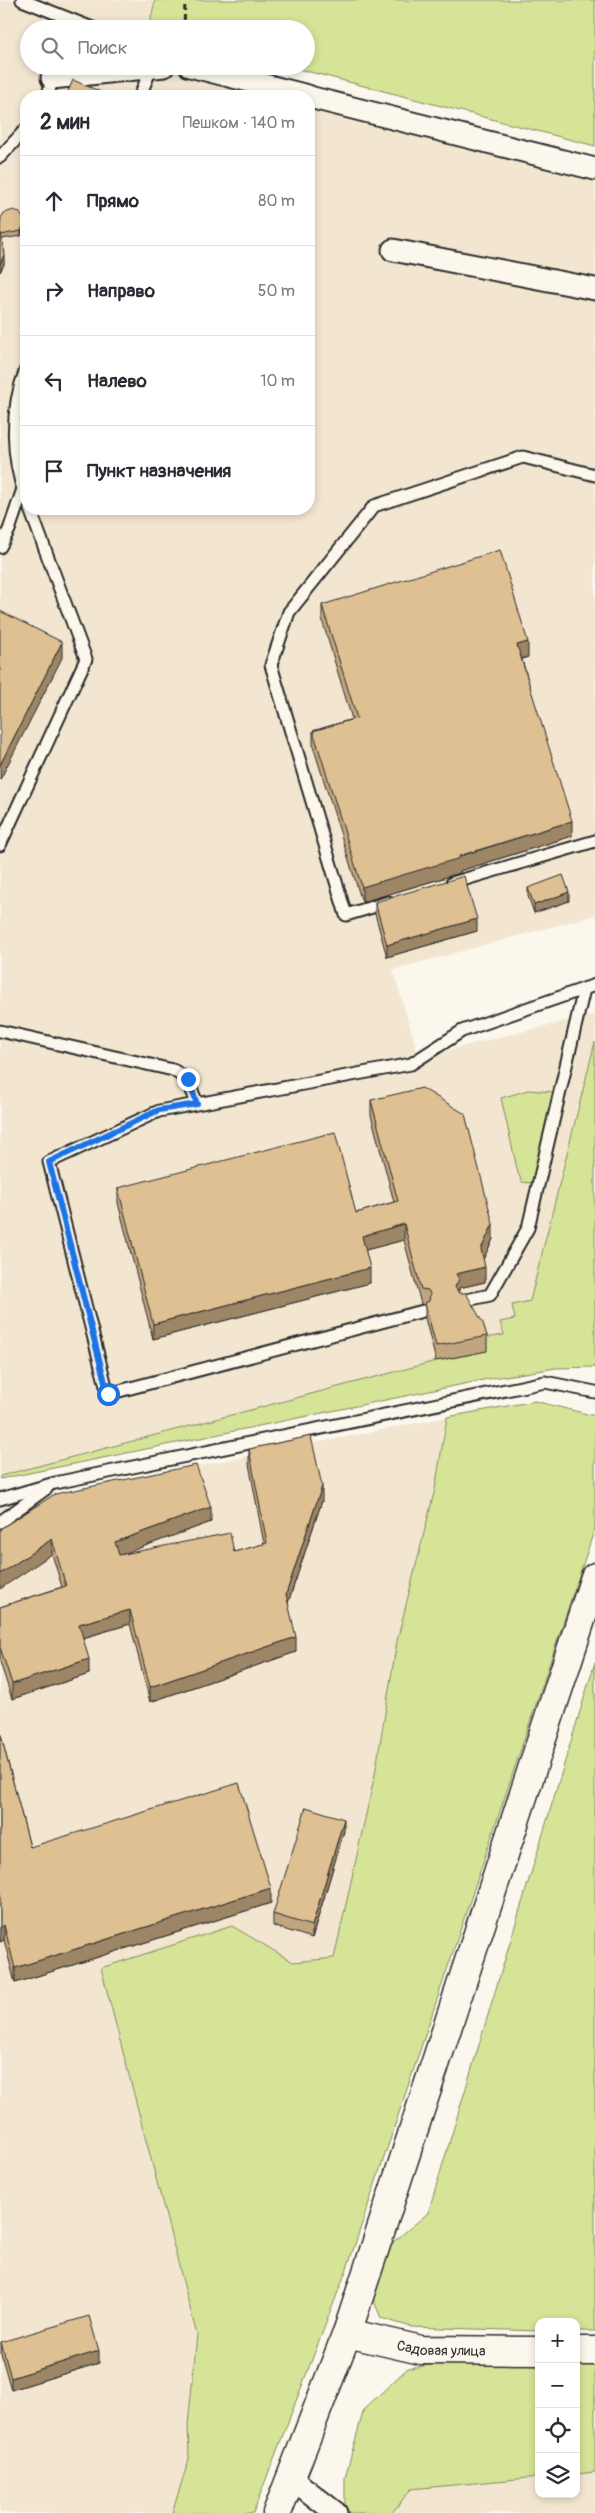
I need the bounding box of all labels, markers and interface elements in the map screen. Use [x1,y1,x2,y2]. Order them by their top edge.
search box [20,20,315,75]
icon: search [38,34,66,62]
text: Поиск [78,36,128,60]
text: 2 мин [40,109,90,136]
text: Пешком · 140 m [183,113,295,133]
icon: ahead [40,187,68,215]
text: Прямо [87,189,139,213]
text: 80 m [258,191,295,211]
icon: right [40,277,68,305]
text: Направо [87,279,155,303]
text: 50 m [258,281,295,301]
icon: left [40,367,68,395]
text: Налево [87,369,147,393]
text: 10 m [260,371,295,391]
icon: arrive [40,457,68,485]
text: Пункт назначения [87,459,231,483]
route end [177,1068,200,1091]
route start [97,1383,120,1406]
map controls [535,2318,580,2498]
button: + [535,2318,580,2363]
street label: Садовая улица [395,2336,486,2359]
button: − [535,2363,580,2408]
button: locate [535,2408,580,2453]
button: layers [535,2453,580,2498]

